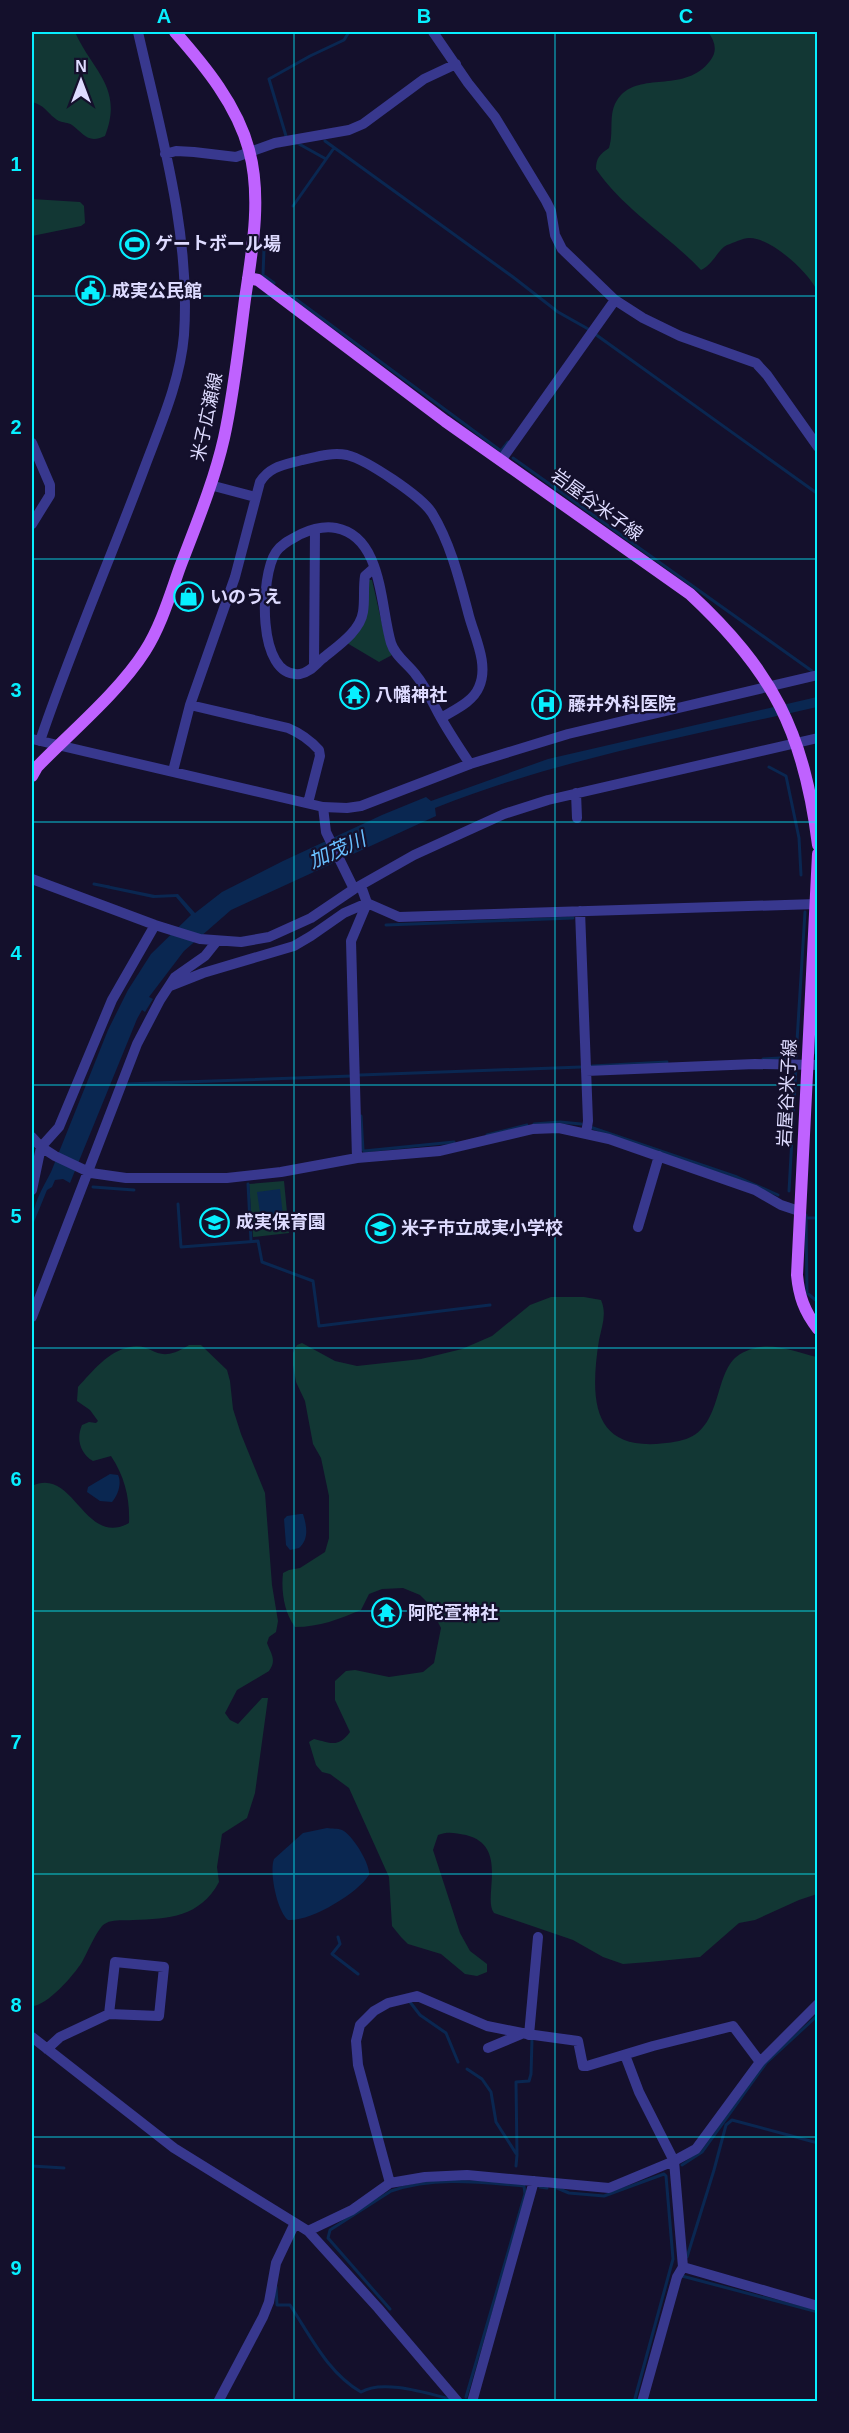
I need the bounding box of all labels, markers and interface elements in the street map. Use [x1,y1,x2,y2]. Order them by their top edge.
text: A [157,5,171,27]
text: B [417,5,431,27]
text: C [679,5,693,27]
north arrow [51,51,111,111]
text: N [75,58,87,75]
text: 1 [10,153,22,175]
sports icon: ゲートボール場 [118,228,150,260]
place label: ゲートボール場 [155,234,281,254]
public building icon: 成実公民館 [75,275,107,307]
place label: 成実公民館 [112,281,202,301]
street label: 米子広瀬線 [188,371,226,463]
text: 2 [10,416,22,438]
street label: 岩屋谷米子線 [547,465,647,545]
shop icon: いのうえ [173,581,205,613]
place label: いのうえ [210,587,282,607]
text: 3 [10,679,22,701]
temple icon: 八幡神社 [338,679,370,711]
place label: 八幡神社 [375,685,447,705]
hospital icon: 藤井外科医院 [531,688,563,720]
place label: 藤井外科医院 [568,694,676,714]
water label: 加茂川 [305,827,371,872]
text: 4 [10,942,22,964]
street label: 岩屋谷米子線 [774,1039,800,1147]
text: 5 [10,1205,22,1227]
school or university icon: 成実保育園 [199,1206,231,1238]
place label: 成実保育園 [236,1212,326,1232]
school or university icon: 米子市立成実小学校 [364,1212,396,1244]
place label: 米子市立成実小学校 [401,1218,563,1238]
text: 6 [10,1468,22,1490]
temple icon: 阿陀萱神社 [371,1597,403,1629]
place label: 阿陀萱神社 [408,1603,498,1623]
text: 7 [10,1731,22,1753]
text: 8 [10,1994,22,2016]
text: 9 [10,2257,22,2279]

